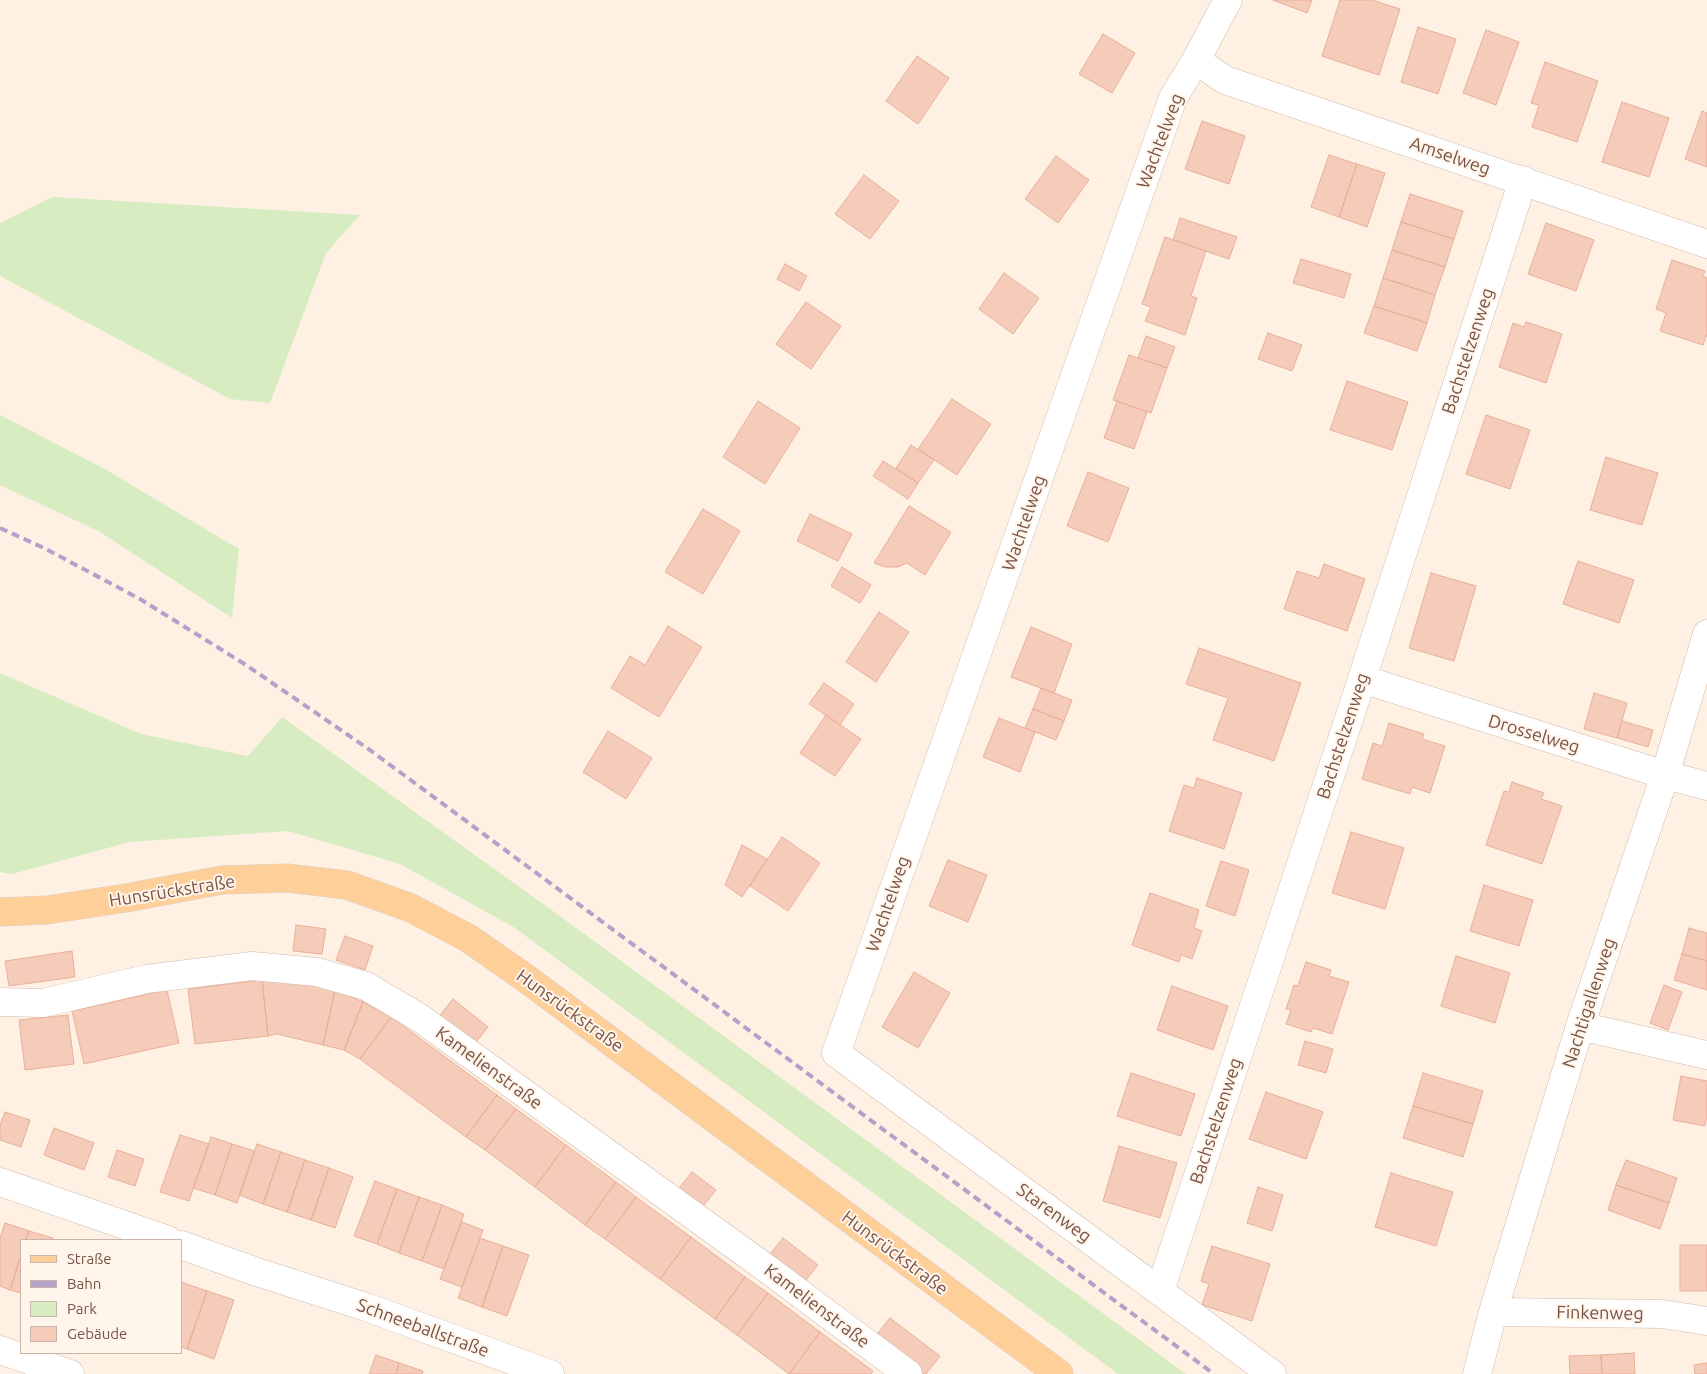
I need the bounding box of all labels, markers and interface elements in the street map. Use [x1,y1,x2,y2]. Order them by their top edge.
street label: Wachtelweg [1132,90,1188,192]
street label: Amselweg [1407,132,1493,180]
street label: Bachstelzenweg [1437,285,1499,417]
street label: Wachtelweg [997,472,1051,574]
street label: Bachstelzenweg [1312,670,1374,802]
street label: Drosselweg [1486,710,1582,758]
street label: Wachtelweg [861,853,915,955]
street label: Hunsrückstraße [107,870,237,912]
street label: Nachtigallenweg [1558,935,1620,1071]
street label: Hunsrückstraße [512,965,628,1057]
street label: Kamelienstraße [431,1022,547,1114]
street label: Bachstelzenweg [1185,1055,1247,1187]
street label: Starenweg [1012,1179,1096,1247]
street label: Hunsrückstraße [838,1206,952,1300]
legend [20,1239,182,1354]
text: Straße [67,1250,111,1267]
street label: Kamelienstraße [760,1259,874,1353]
text: Bahn [67,1275,101,1292]
street label: Schneeballstraße [354,1294,492,1362]
text: Park [67,1300,97,1317]
street label: Finkenweg [1556,1301,1644,1325]
text: Gebäude [67,1325,127,1342]

